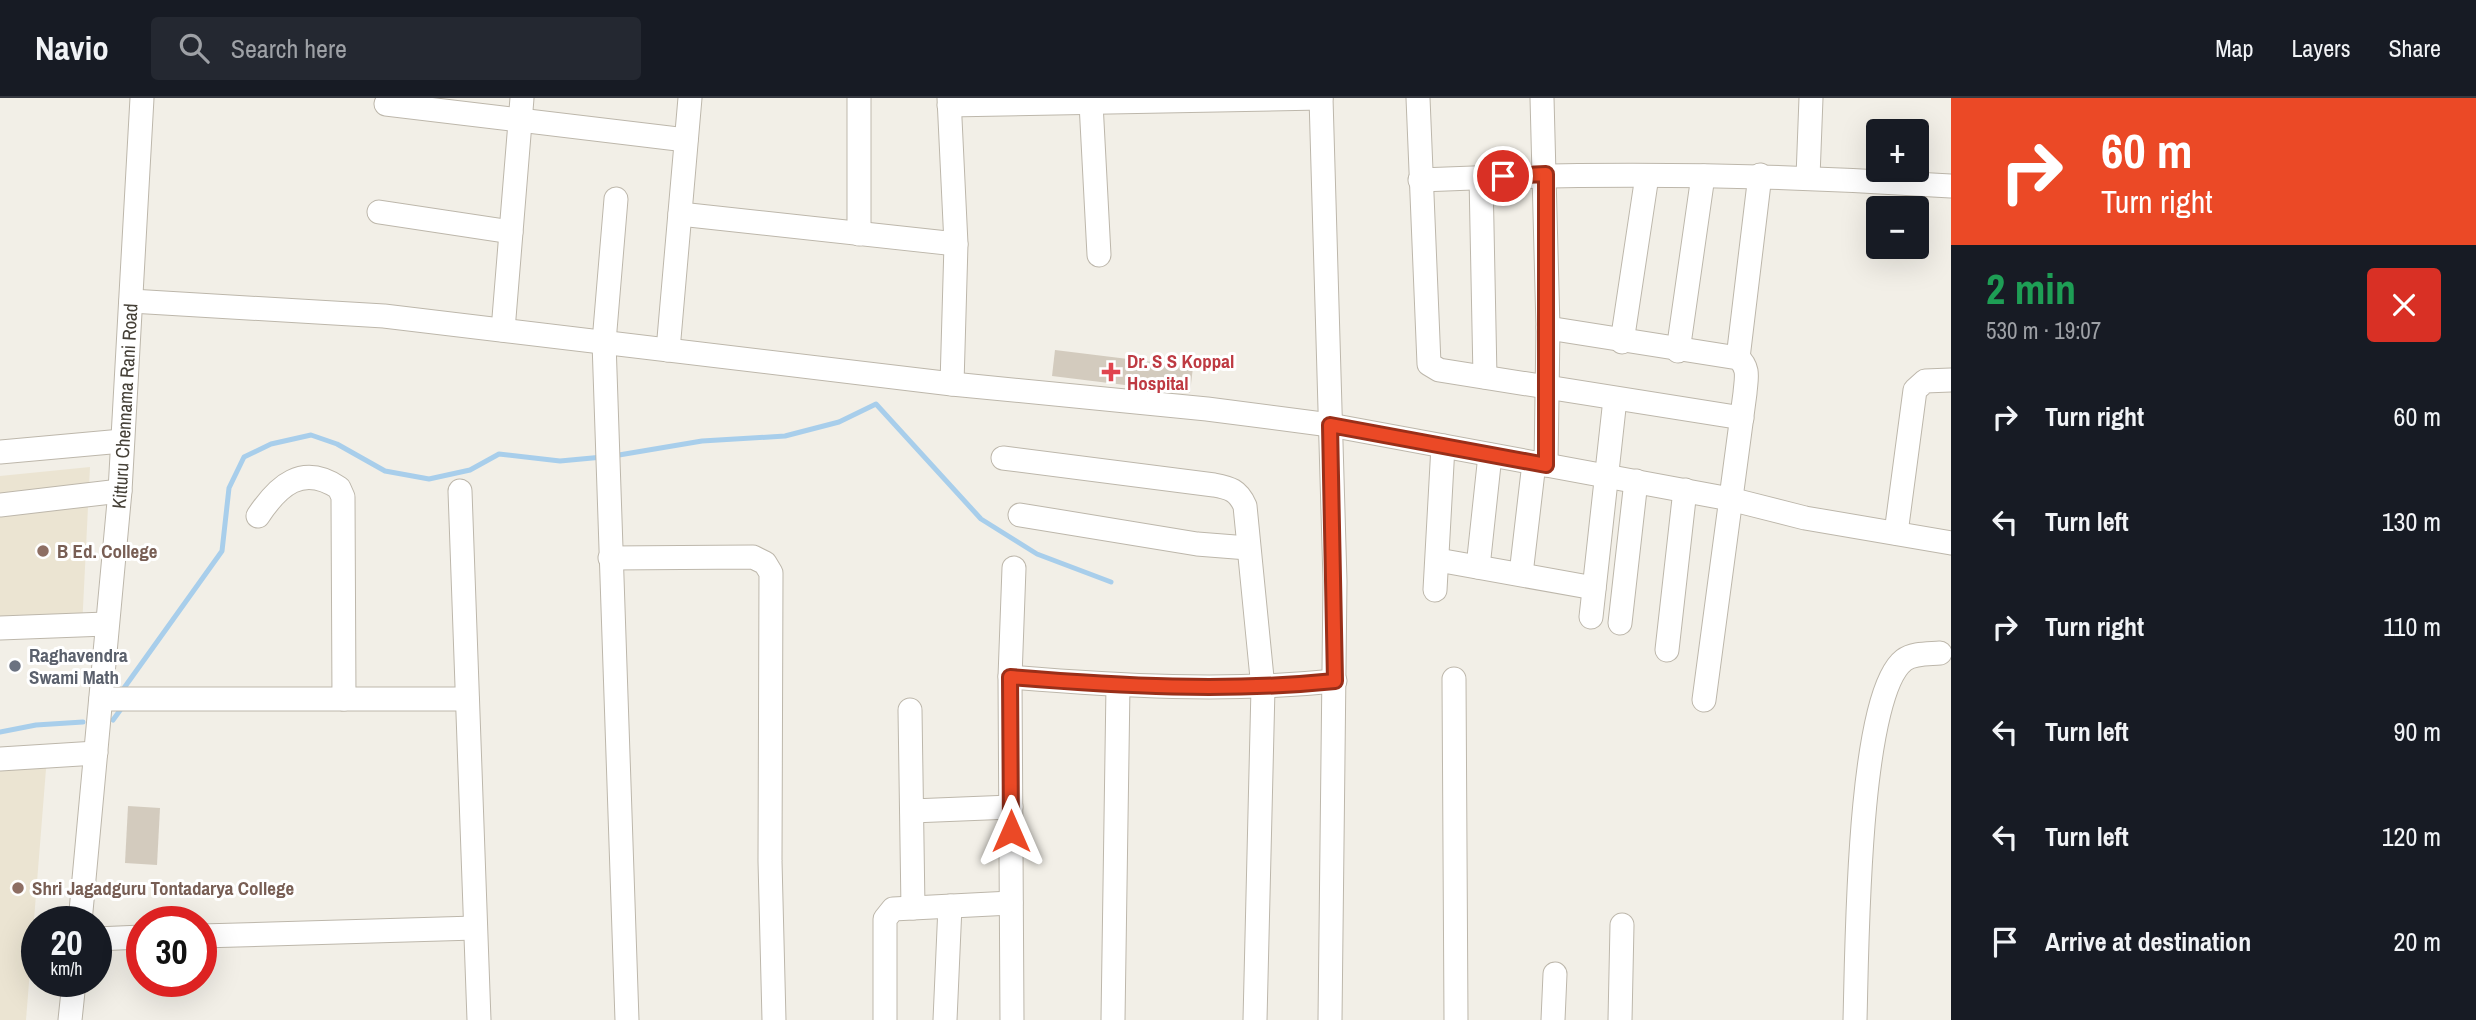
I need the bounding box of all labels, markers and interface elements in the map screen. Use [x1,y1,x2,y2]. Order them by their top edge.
search box [151,17,641,80]
text: Navio [35,26,109,70]
icon: search [175,29,213,67]
text: Search here [231,31,347,66]
text: Map [2215,32,2253,64]
text: Layers [2291,32,2350,64]
text: Share [2388,32,2441,64]
text: 60 m [2101,117,2193,183]
map controls [1866,119,1929,259]
button: + [1866,119,1929,182]
icon: right [1986,126,2077,217]
pin [1473,146,1533,206]
icon: arrive [1484,157,1522,195]
text: Turn right [2101,180,2213,223]
button: − [1866,196,1929,259]
text: 2 min [1986,261,2076,317]
button: close [2367,268,2441,342]
street label: Kitturu Chennama Rani Road [105,303,143,510]
text: 530 m · 19:07 [1986,315,2101,346]
place label: Dr. S S Koppal Hospital [1127,348,1234,396]
marker: Dr. S S Koppal Hospital [1101,362,1121,382]
icon: right [1986,398,2024,436]
text: Turn right [2045,399,2144,434]
text: 60 m [2394,399,2441,434]
icon: left [1986,503,2024,541]
text: Turn left [2045,504,2129,539]
text: 130 m [2382,504,2441,539]
place label: B Ed. College [57,538,158,564]
marker: B Ed. College [35,543,51,559]
icon: right [1986,608,2024,646]
text: Turn right [2045,609,2144,644]
text: 110 m [2383,609,2441,644]
place label: Raghavendra Swami Math [29,642,128,690]
marker: Raghavendra Swami Math [7,658,23,674]
icon: left [1986,713,2024,751]
text: Turn left [2045,714,2129,749]
text: 90 m [2394,714,2441,749]
position arrow [974,794,1048,868]
icon: left [1986,818,2024,856]
text: Turn left [2045,819,2129,854]
text: 120 m [2382,819,2441,854]
place label: Shri Jagadguru Tontadarya College [32,875,294,901]
marker: Shri Jagadguru Tontadarya College [10,880,26,896]
speed limit sign: 30 [126,906,217,997]
text: 20 [51,919,82,966]
icon: arrive [1986,923,2024,961]
text: Arrive at destination [2045,924,2251,959]
text: 20 m [2394,924,2441,959]
text: km/h [51,956,83,981]

